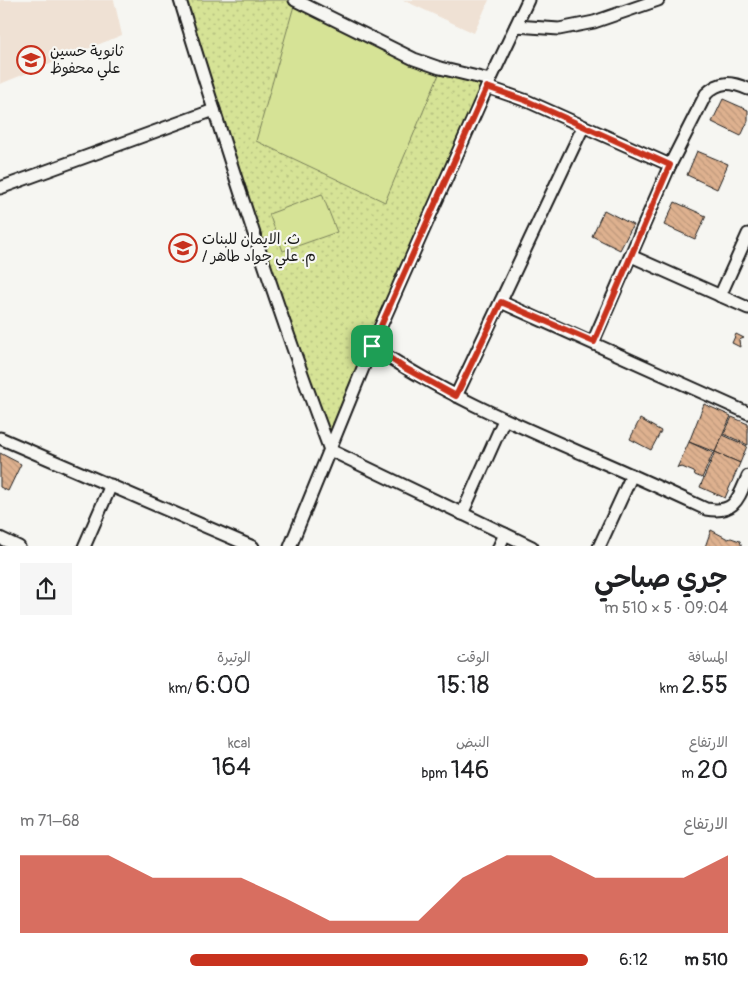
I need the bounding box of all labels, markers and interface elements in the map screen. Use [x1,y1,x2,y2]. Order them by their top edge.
place label: ثانوية حسين علي محفوظ [50,42,124,81]
school or university icon: ثانوية حسين علي محفوظ [16,45,46,75]
place label: ث. الايمان للبنات / م. علي جواد طاهر [202,230,316,269]
school or university icon: ث. الايمان للبنات / م. علي جواد طاهر [168,233,198,263]
pin [351,325,393,367]
icon: arrive [358,332,386,360]
text: جري صباحي [594,561,728,596]
button: share [20,563,72,615]
text: 09:04 · 5 × 510 m [604,598,728,618]
text: الوتيرة [217,649,251,666]
text: الوقت [457,649,489,666]
text: المسافة [688,649,728,666]
text: 6:00 [195,670,251,701]
text: 15:18 [437,670,489,701]
text: 2.55 [681,670,728,701]
text: /km [169,680,195,697]
text: km [660,680,681,697]
text: النبض [456,734,489,751]
text: الارتفاع [689,734,728,751]
text: kcal [228,735,251,752]
text: 164 [212,752,251,783]
text: 146 [451,755,489,786]
text: 20 [697,755,728,786]
text: bpm [422,765,451,782]
text: m [681,765,697,782]
text: 68–71 m [20,811,79,831]
text: الارتفاع [683,814,728,834]
text: 6:12 [619,950,648,970]
text: 510 m [684,950,728,970]

